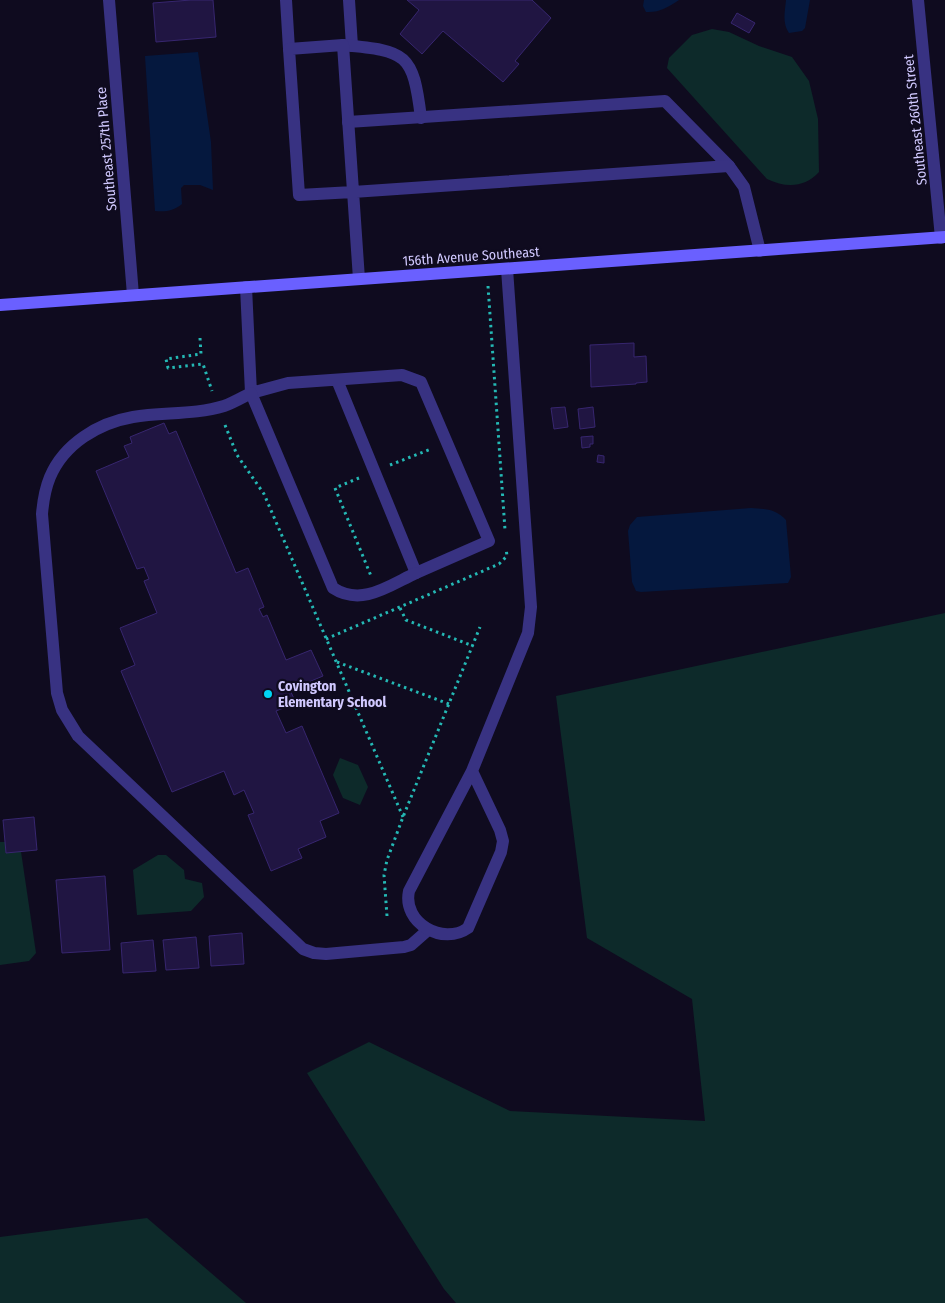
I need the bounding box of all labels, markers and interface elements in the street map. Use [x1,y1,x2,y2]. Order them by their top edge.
street label: Southeast 260th Street [900,53,931,186]
street label: Southeast 257th Place [93,86,120,212]
street label: 156th Avenue Southeast [402,243,540,270]
place label: Covington Elementary School [278,678,387,711]
marker: Covington Elementary School [262,688,274,700]

